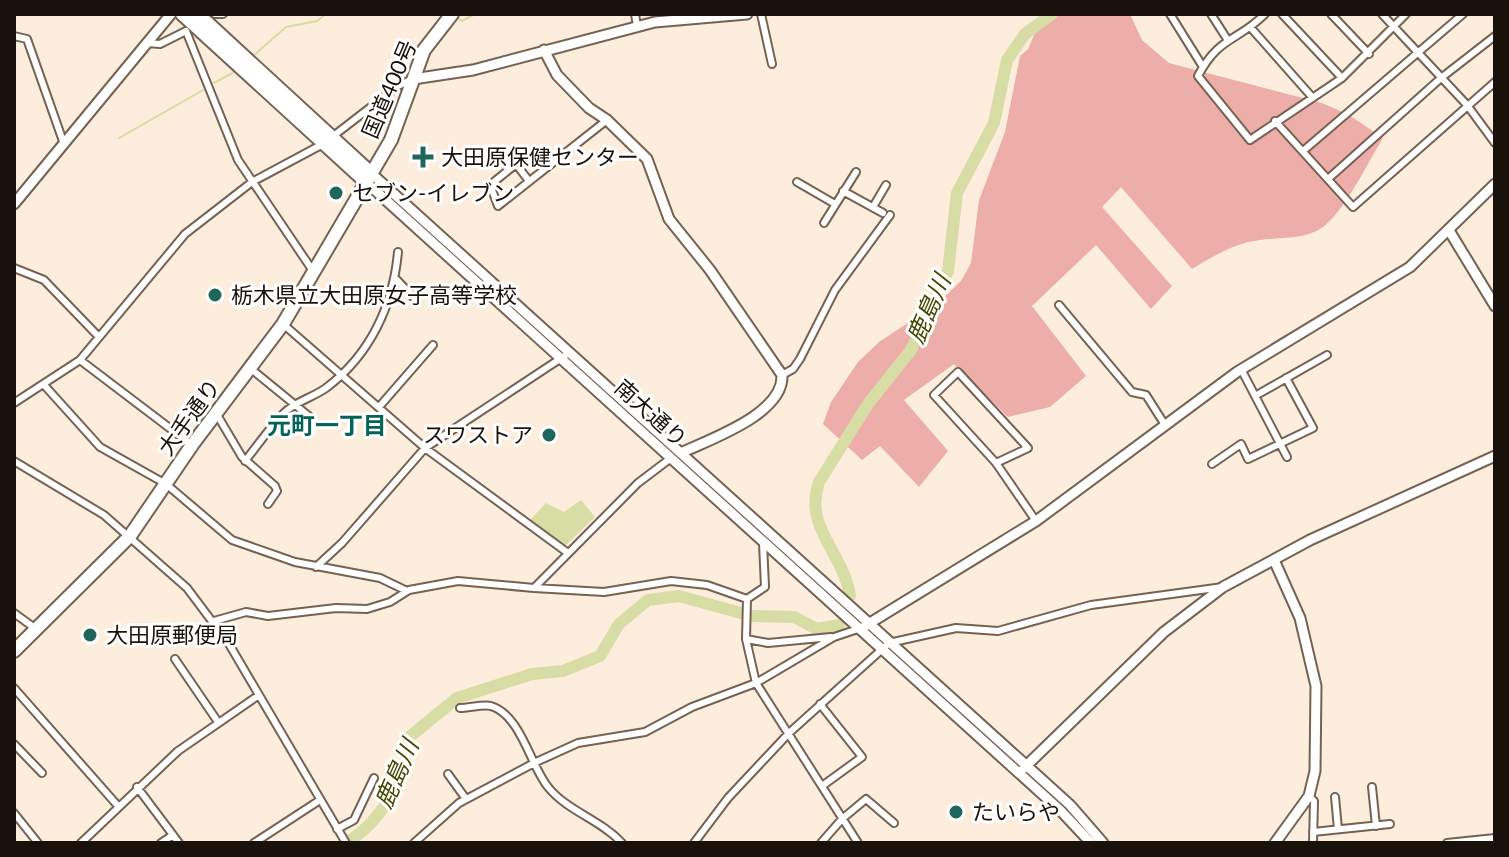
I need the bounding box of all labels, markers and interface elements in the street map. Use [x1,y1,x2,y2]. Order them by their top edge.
street label: 国道400号 [356,36,421,142]
place label: 大田原保健センター [441,143,639,170]
marker: 大田原保健センター [412,146,434,168]
place label: セブン-イレブン [352,179,514,206]
marker: セブン-イレブン [327,184,345,202]
water label: 鹿島川 [900,267,957,347]
place label: 栃木県立大田原女子高等学校 [231,281,517,308]
marker: 栃木県立大田原女子高等学校 [206,286,224,304]
street label: 大手通り [152,373,225,460]
street label: 南大通り [610,373,693,452]
district label: 元町一丁目 [267,410,387,439]
place label: スワストア [423,421,533,448]
marker: スワストア [540,426,558,444]
place label: 大田原郵便局 [106,621,238,648]
marker: 大田原郵便局 [81,626,99,644]
water label: 鹿島川 [368,732,425,812]
place label: たいらや [972,798,1060,825]
marker: たいらや [947,803,965,821]

